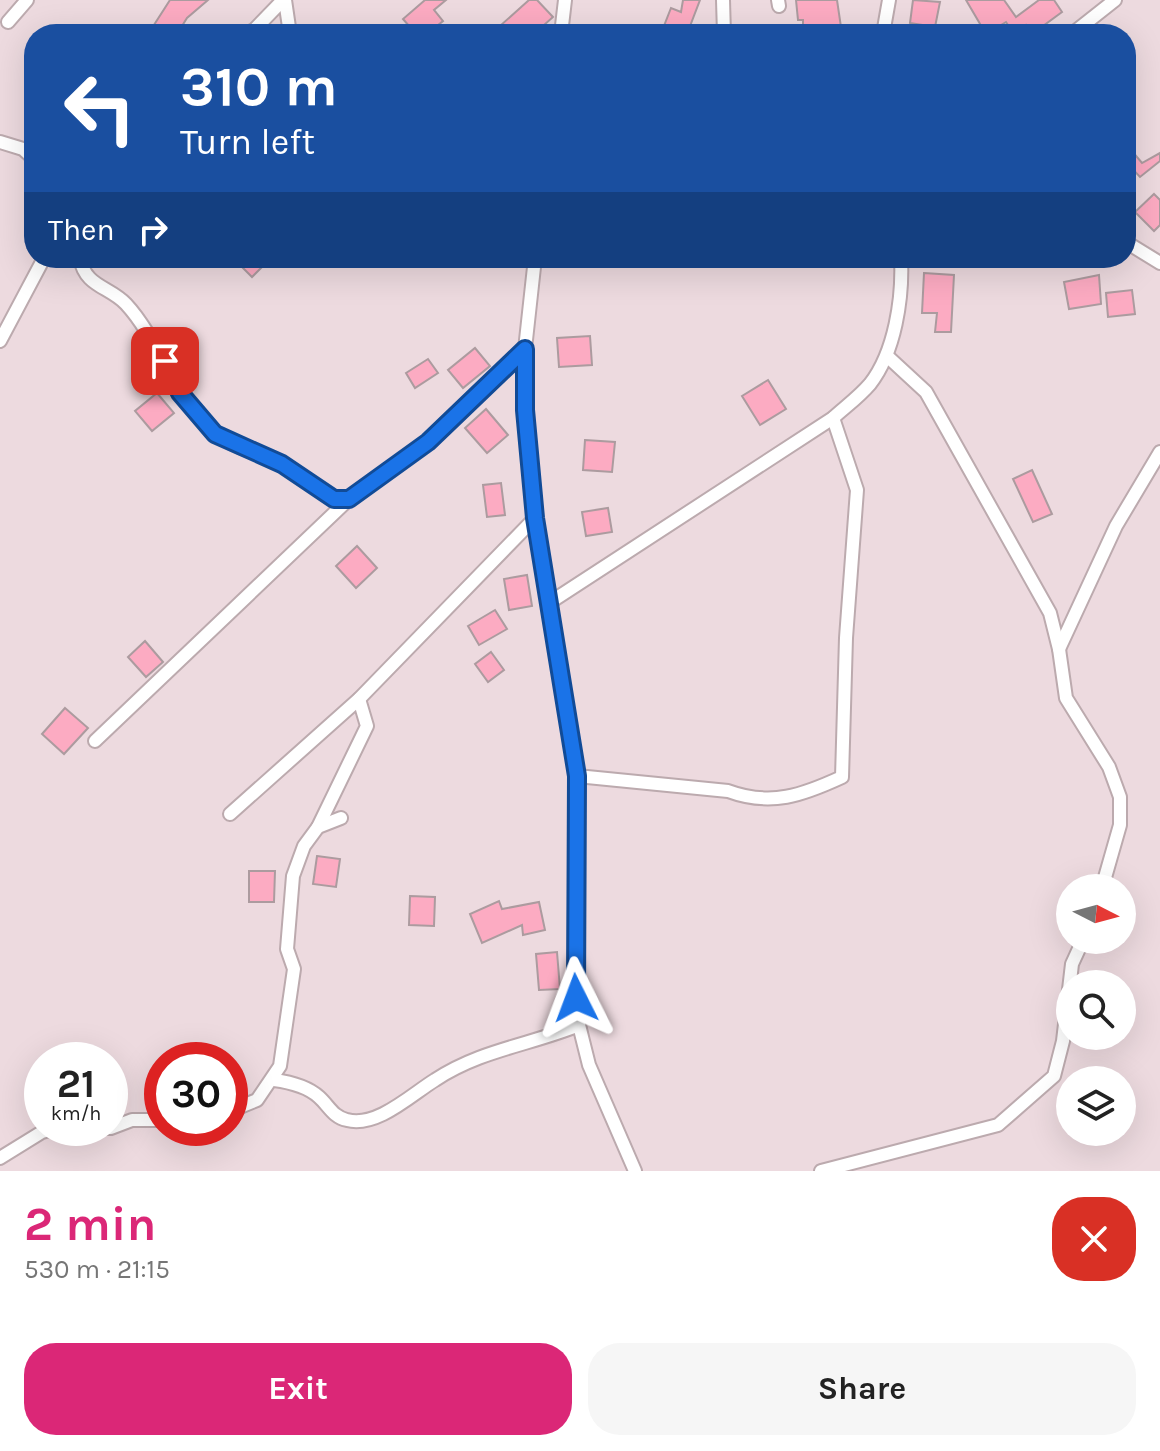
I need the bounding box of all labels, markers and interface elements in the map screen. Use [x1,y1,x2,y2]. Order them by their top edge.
text: 310 m [180,54,338,119]
icon: left [48,56,152,160]
text: Turn left [180,121,315,163]
icon: right [131,208,175,252]
text: Then [48,212,115,248]
pin [131,327,199,395]
icon: arrive [143,339,187,383]
north arrow [1056,874,1136,954]
map controls [1056,874,1136,1146]
position arrow [534,956,618,1040]
button: search [1056,970,1136,1050]
speed limit sign: 30 [144,1042,248,1146]
text: 21 [57,1060,95,1107]
button: layers [1056,1066,1136,1146]
text: km/h [51,1102,101,1125]
text: 2 min [24,1196,156,1252]
button: close [1052,1197,1136,1281]
text: 530 m · 21:15 [24,1254,170,1285]
button: Exit [24,1343,572,1435]
button: Share [588,1343,1136,1435]

